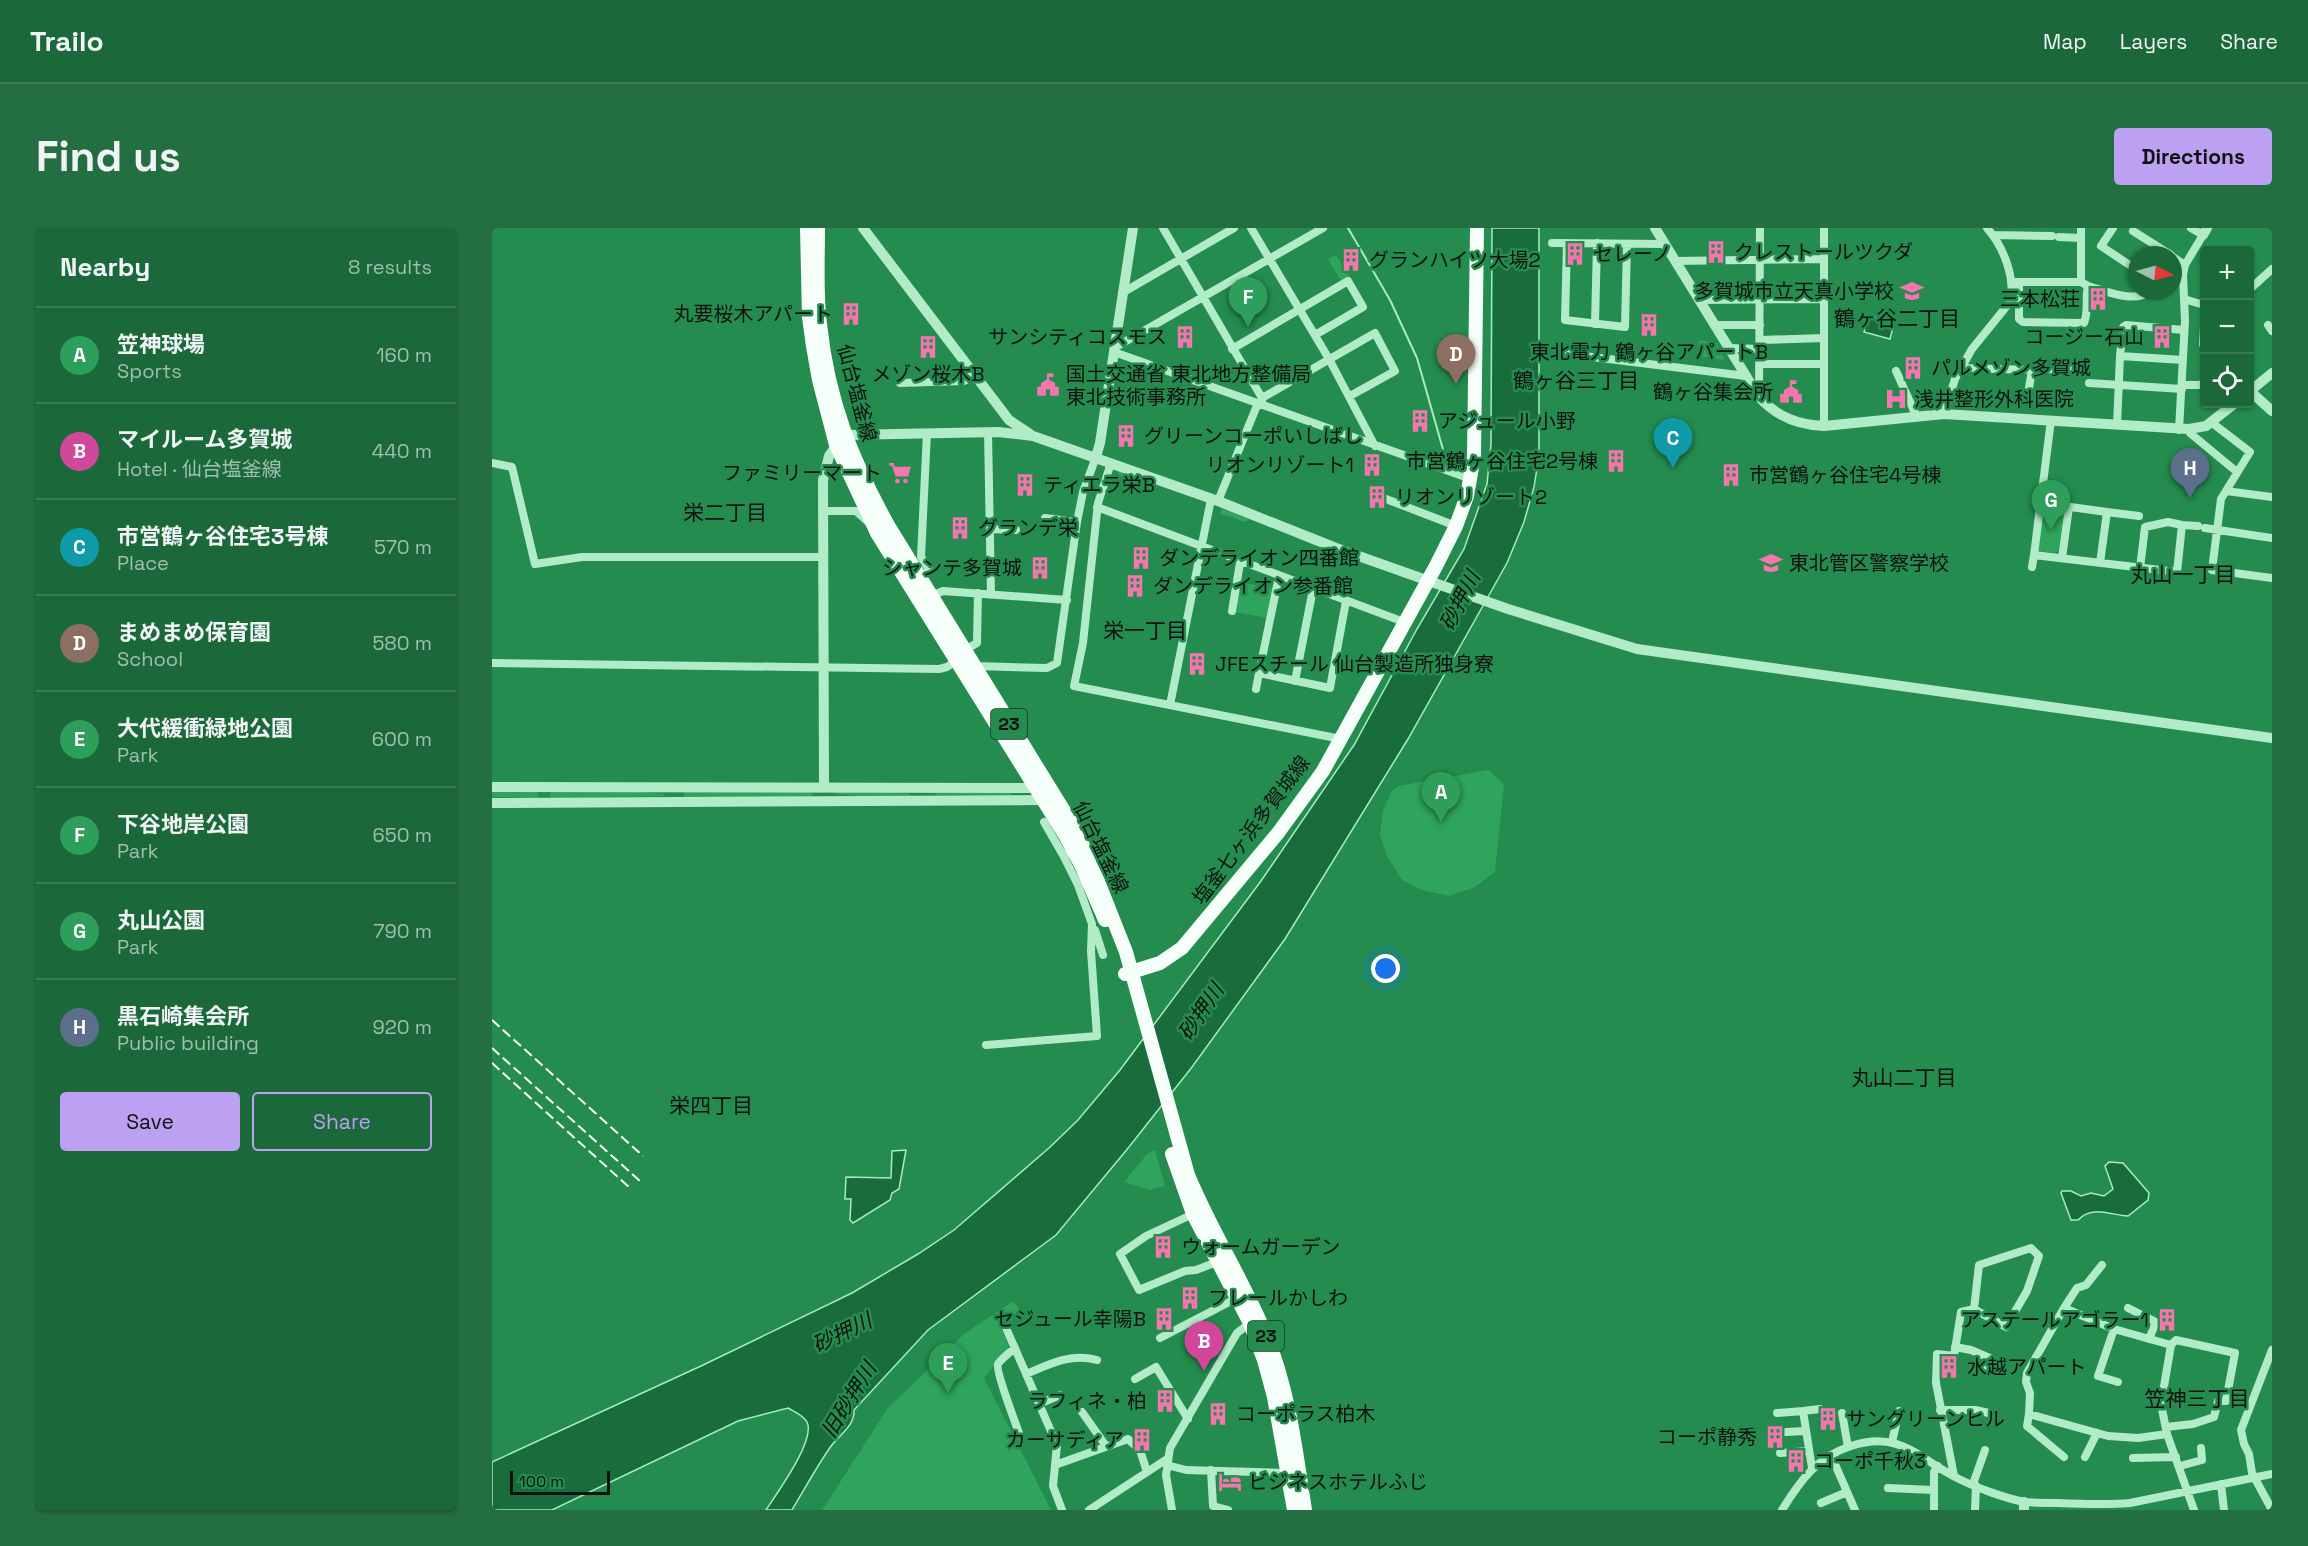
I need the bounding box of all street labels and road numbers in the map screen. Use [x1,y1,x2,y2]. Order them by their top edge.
street label: 仙台塩釜線 [832,341,882,445]
road number: 23 [991,709,1027,739]
street label: 塩釜七ヶ浜多賀城線 [1186,750,1316,910]
street label: 仙台塩釜線 [1067,796,1135,898]
road number: 23 [1248,1321,1284,1351]

